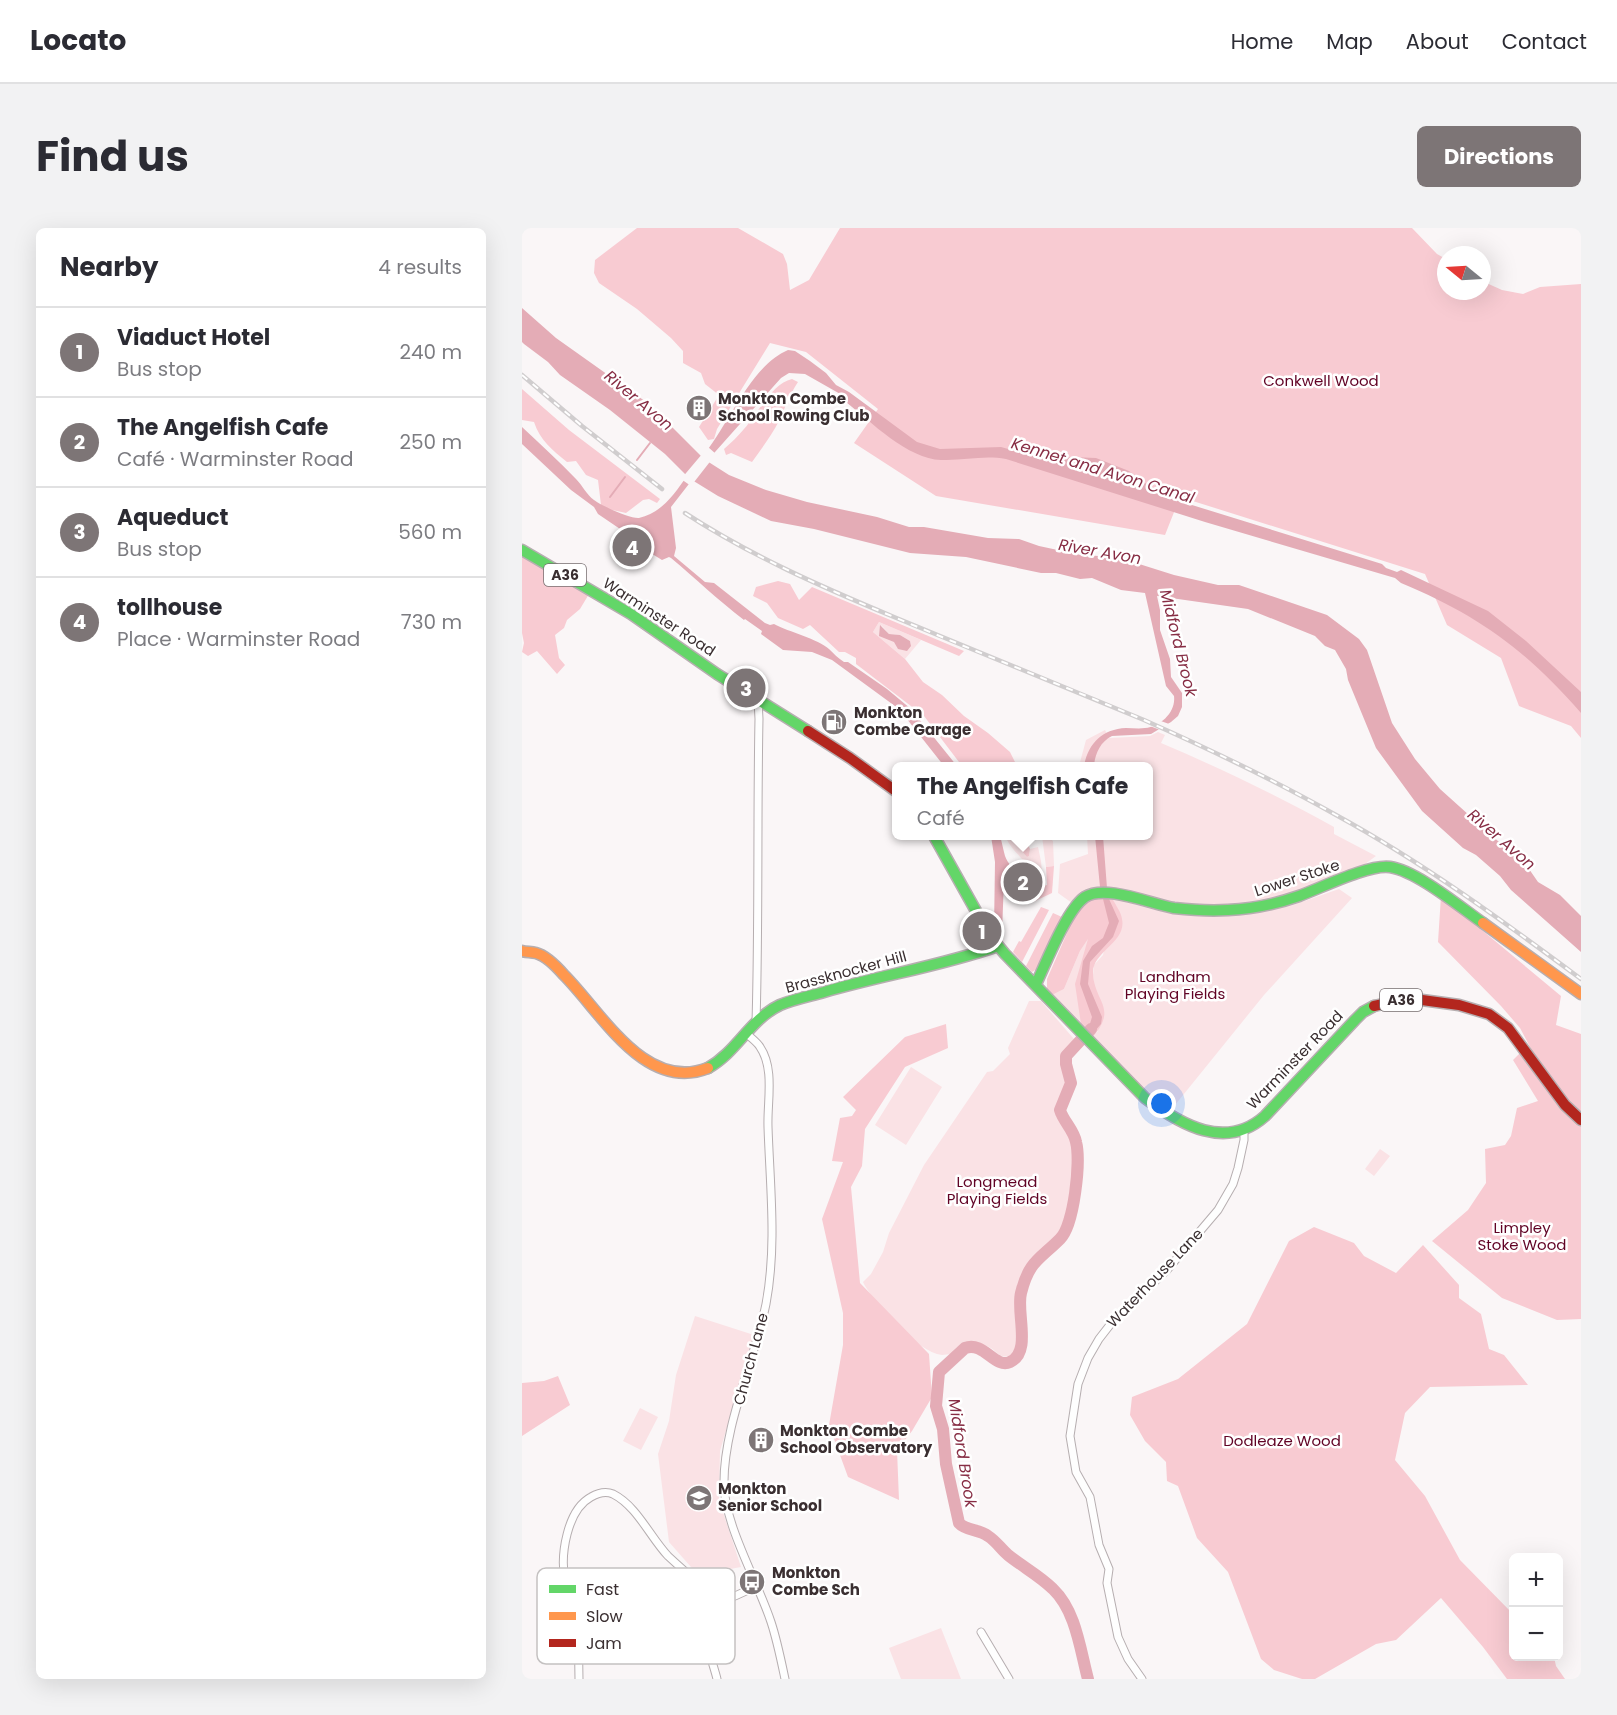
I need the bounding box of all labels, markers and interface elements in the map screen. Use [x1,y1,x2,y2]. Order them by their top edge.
text: Locato [30,21,126,60]
text: Home [1231,27,1293,56]
text: Map [1326,27,1373,56]
text: About [1406,27,1469,56]
text: Contact [1502,27,1587,56]
button: Directions [1417,126,1581,187]
text: Find us [36,127,189,186]
north arrow [1437,246,1491,300]
text: Nearby [60,249,158,285]
text: 4 results [378,253,462,281]
text: Viaduct Hotel [117,322,270,353]
text: 1 [76,338,83,366]
text: 240 m [399,338,462,366]
text: Bus stop [117,355,202,383]
water label: River Avon [599,365,678,436]
park label: Conkwell Wood [1263,370,1379,391]
place label: Monkton Combe School Rowing Club [718,388,870,426]
building icon: Monkton Combe School Rowing Club [684,393,714,423]
text: The Angelfish Cafe [117,412,328,443]
text: 2 [74,428,85,456]
text: 250 m [399,428,462,456]
water label: Kennet and Avon Canal [1008,432,1197,509]
text: Café · Warminster Road [117,445,354,473]
text: Aqueduct [117,502,229,533]
text: 3 [73,518,86,546]
text: 560 m [398,518,462,546]
pin: 4 [612,524,652,570]
water label: River Avon [1057,533,1143,570]
text: Bus stop [117,535,202,563]
road number: A36 [544,564,586,586]
street label: Warminster Road [599,572,720,661]
water label: Midford Brook [1154,587,1203,700]
text: tollhouse [117,592,222,623]
text: 4 [73,608,86,636]
text: 730 m [401,608,462,636]
text: Place · Warminster Road [117,625,360,653]
pin: 3 [726,666,766,710]
place label: Monkton Combe Garage [854,702,971,740]
fuel station icon: Monkton Combe Garage [819,707,849,737]
popup [892,762,1153,840]
text: The Angelfish Cafe [917,771,1128,802]
water label: River Avon [1463,803,1541,875]
text: Café [917,804,965,832]
street label: Lower Stoke [1252,854,1342,901]
pin: 2 [1004,860,1042,904]
pin: 1 [962,908,1002,954]
street label: Brassknocker Hill [783,945,909,998]
park label: Landham Playing Fields [1125,966,1225,1004]
road number: A36 [1380,989,1422,1011]
street label: Warminster Road [1242,1005,1347,1114]
your location [1147,1089,1176,1118]
park label: Longmead Playing Fields [947,1171,1047,1209]
park label: Limpley Stoke Wood [1478,1217,1566,1255]
street label: Waterhouse Lane [1102,1223,1208,1332]
street label: Church Lane [728,1310,773,1407]
water label: Midford Brook [943,1397,983,1510]
place label: Monkton Combe School Observatory [780,1420,933,1458]
building icon: Monkton Combe School Observatory [746,1425,776,1455]
park label: Dodleaze Wood [1223,1430,1341,1451]
place label: Monkton Senior School [718,1478,822,1516]
school or university icon: Monkton Senior School [684,1483,714,1513]
map controls [1509,1553,1563,1661]
button: + [1509,1553,1563,1607]
place label: Monkton Combe Sch [772,1562,860,1600]
bus stop icon: Monkton Combe Sch [737,1567,767,1597]
legend [537,1568,735,1664]
text: Fast [586,1578,619,1601]
text: Slow [586,1605,623,1628]
button: − [1509,1607,1563,1661]
text: Jam [586,1632,622,1655]

